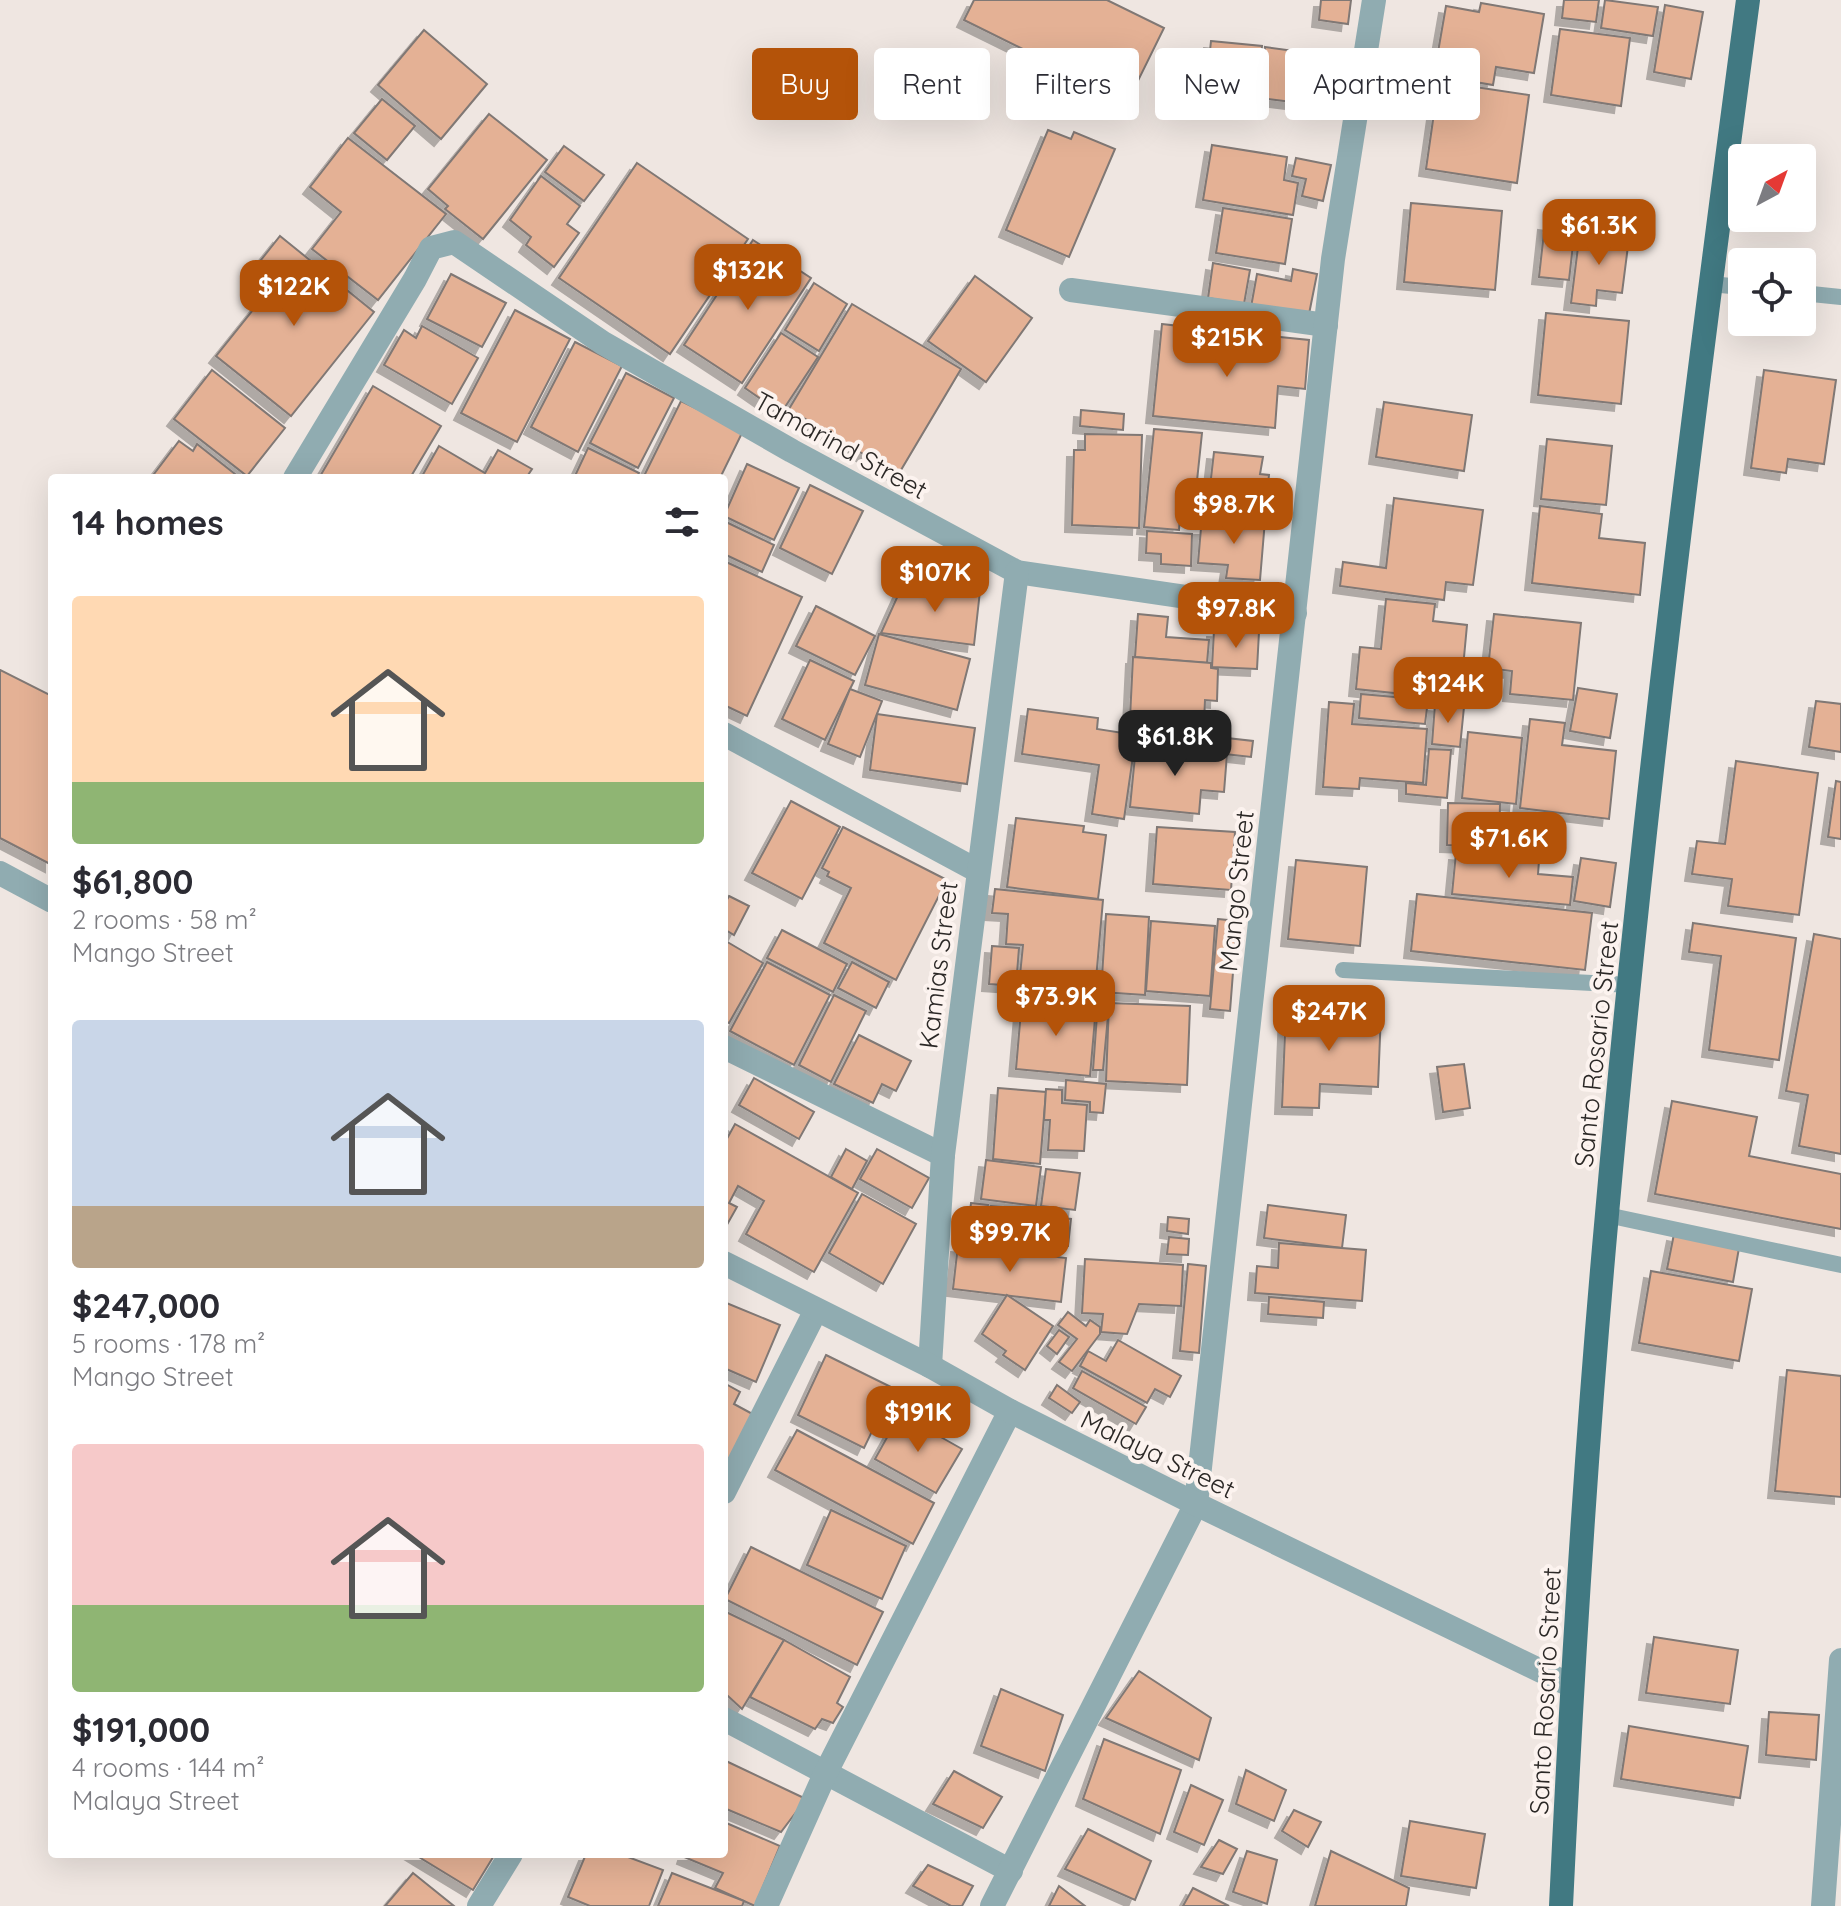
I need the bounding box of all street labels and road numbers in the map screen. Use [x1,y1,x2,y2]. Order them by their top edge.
street label: Tamarind Street [749,384,933,506]
street label: Mango Street [1211,809,1261,973]
street label: Kamias Street [911,879,965,1051]
street label: Santo Rosario Street [1567,919,1625,1169]
street label: Malaya Street [1075,1402,1241,1506]
street label: Santo Rosario Street [1522,1567,1568,1815]

